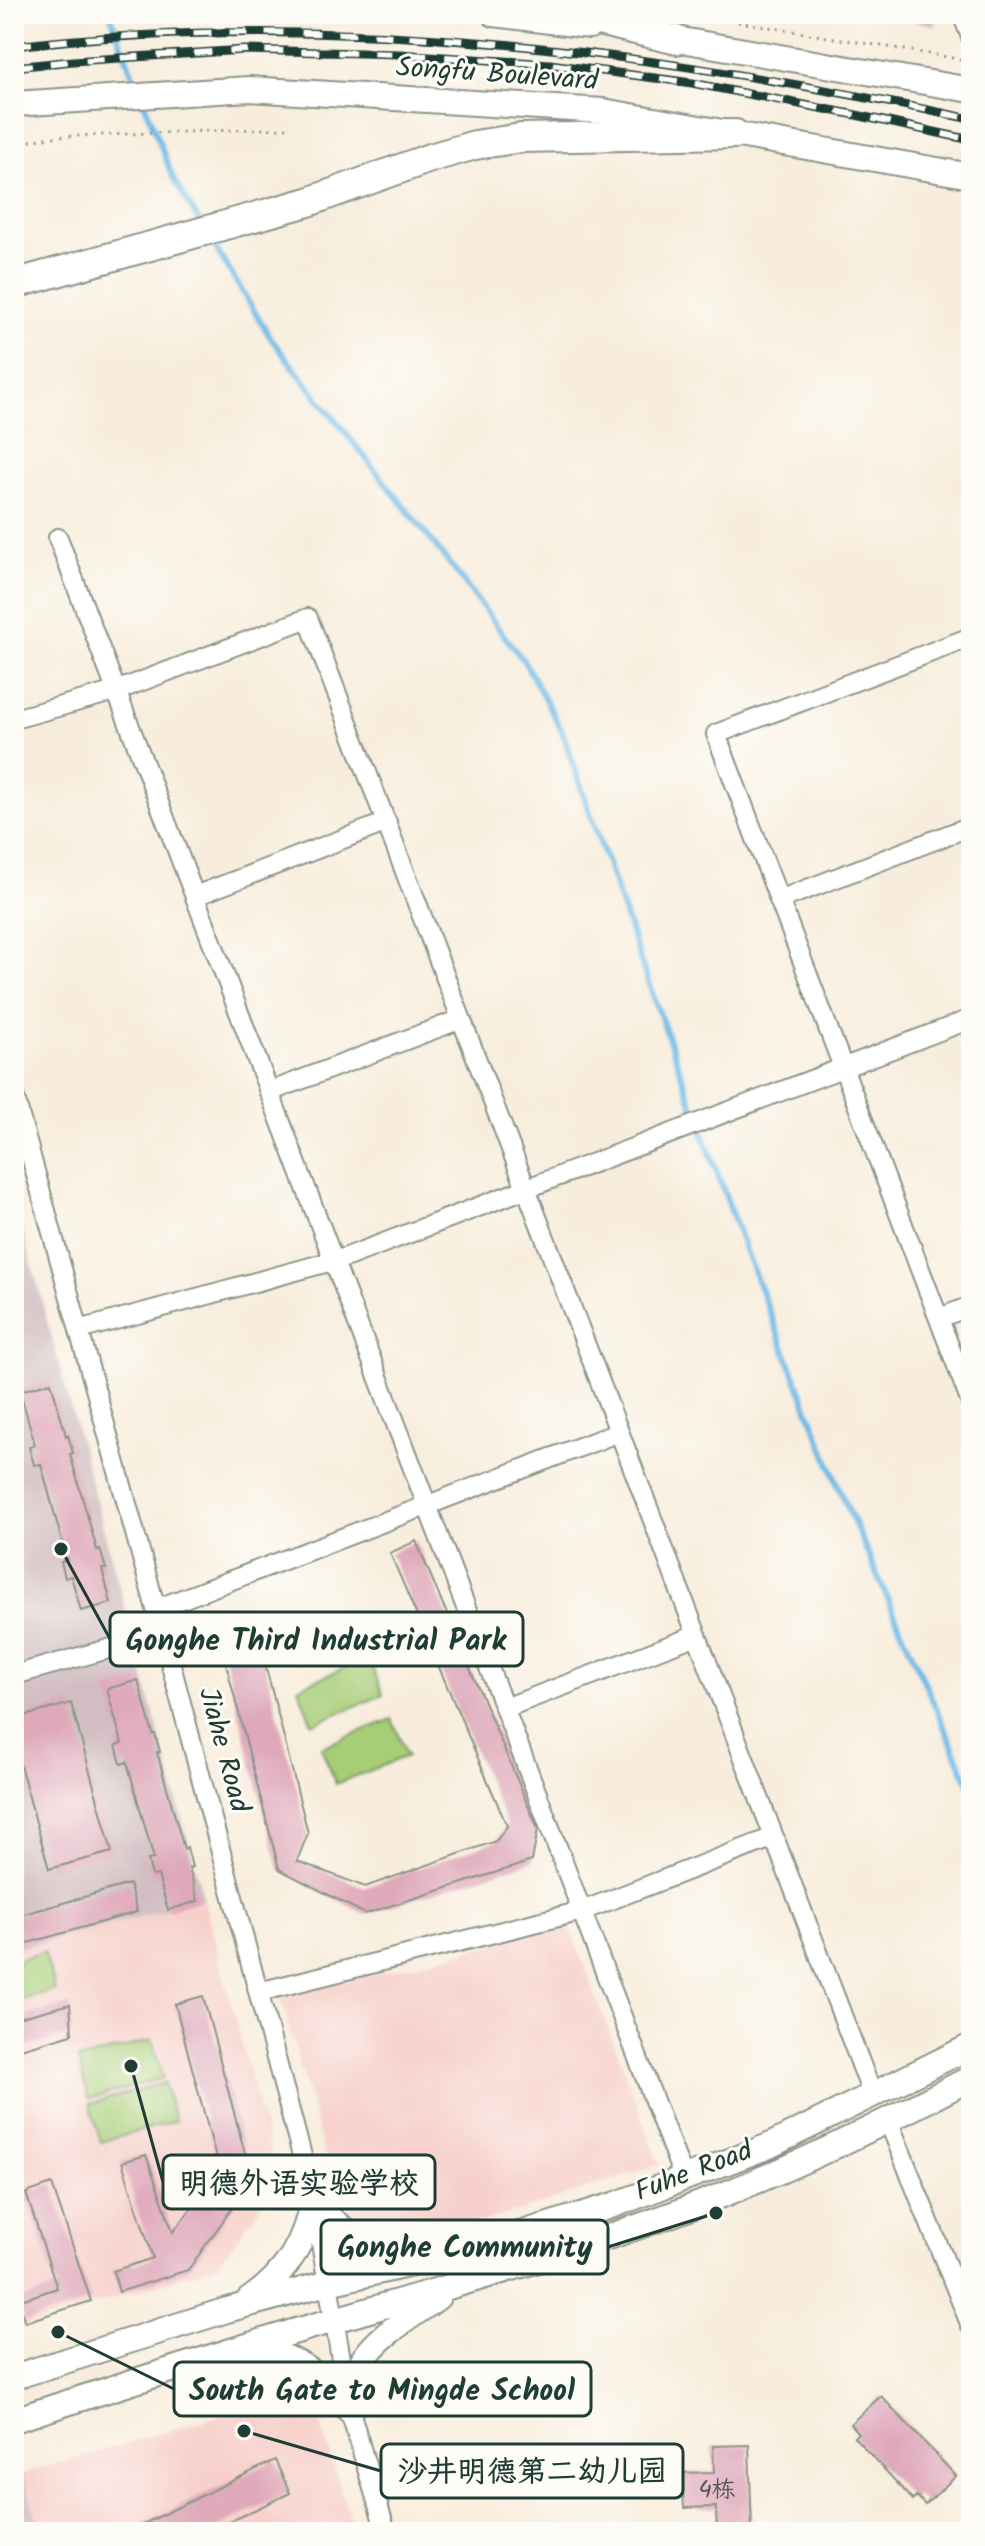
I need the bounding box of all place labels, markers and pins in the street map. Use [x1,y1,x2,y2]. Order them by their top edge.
callout: Gonghe Third Industrial Park [110,1612,523,1666]
callout: 明德外语实验学校 [163,2155,435,2209]
callout: Gonghe Community [321,2220,608,2274]
callout: South Gate to Mingde School [174,2362,591,2416]
callout: 沙井明德第二幼儿园 [381,2444,683,2498]

